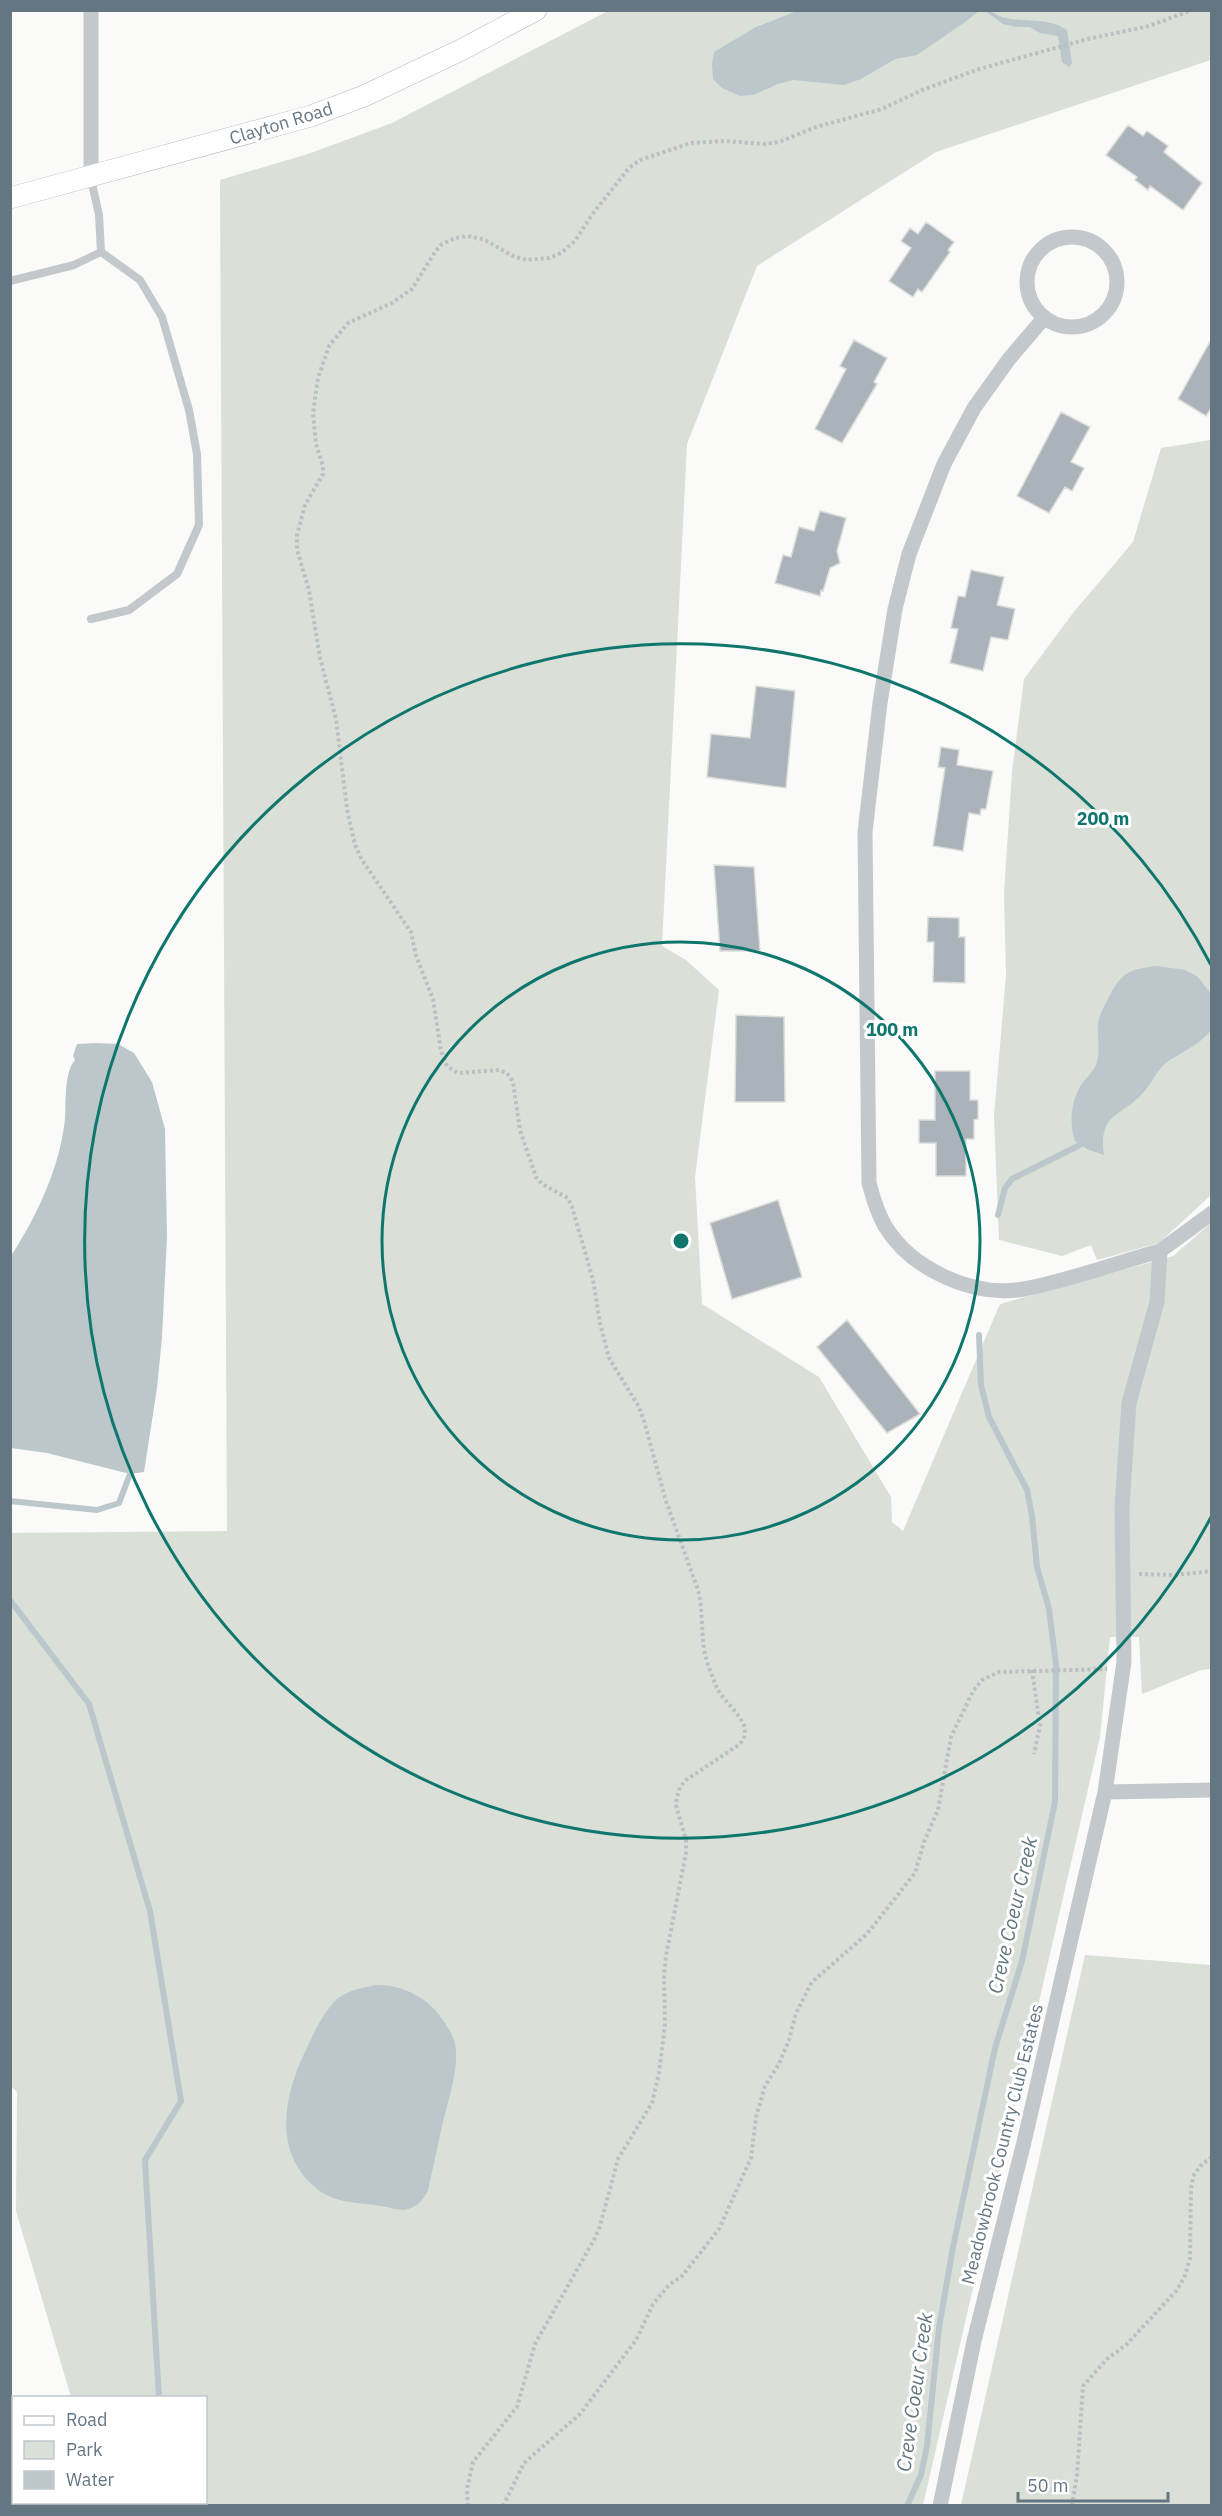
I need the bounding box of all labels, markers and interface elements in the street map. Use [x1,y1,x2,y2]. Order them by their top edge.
street label: Clayton Road [227,96,335,150]
text: 200 m [1077,807,1129,830]
text: 100 m [866,1018,918,1041]
centre of rings [671,1231,691,1251]
water label: Creve Coeur Creek [981,1833,1043,1996]
street label: Meadowbrook Country Club Estates [956,2001,1048,2287]
water label: Creve Coeur Creek [889,2310,939,2473]
legend [12,2396,207,2504]
text: Road [66,2408,107,2431]
text: Park [66,2438,103,2461]
scale bar [1018,2465,1168,2503]
text: Water [66,2468,115,2491]
text: 50 m [1027,2474,1069,2497]

